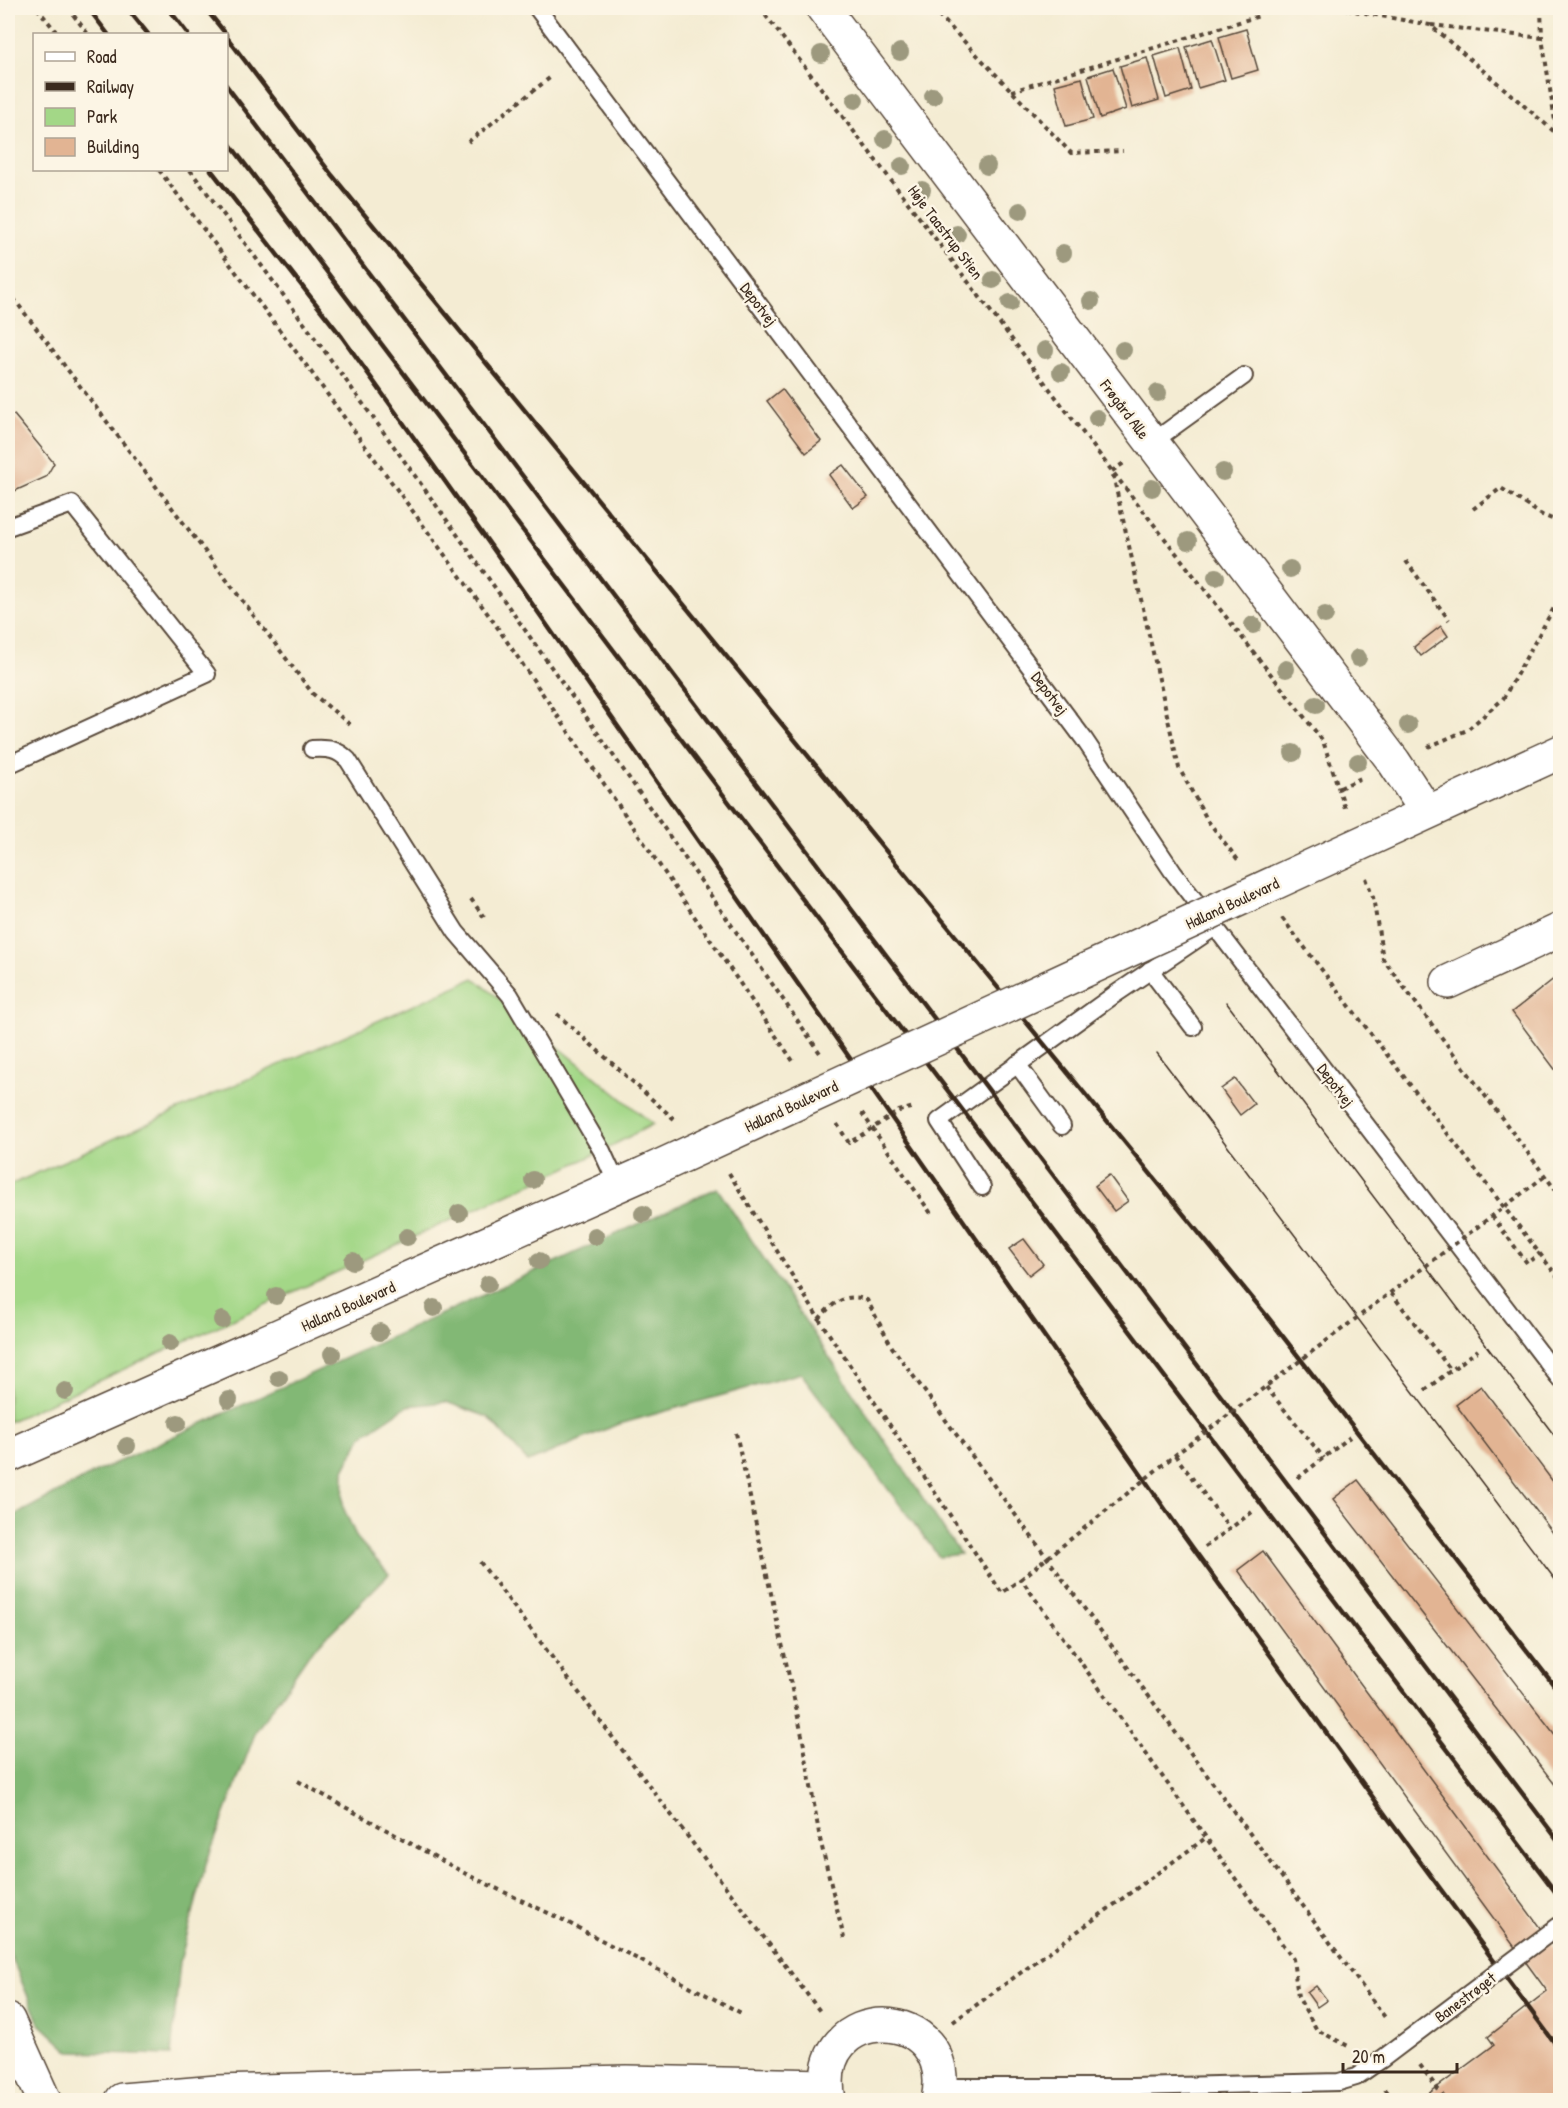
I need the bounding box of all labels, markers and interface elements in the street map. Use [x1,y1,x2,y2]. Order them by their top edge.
legend [33,33,228,171]
text: Road [87,44,117,69]
text: Railway [87,74,134,99]
text: Park [87,104,118,129]
text: Building [87,134,139,159]
street label: Høje Taastrup Stien [903,180,989,284]
street label: Depotvej [735,278,783,330]
street label: Frøgård Alle [1095,374,1155,444]
street label: Depotvej [1026,667,1074,719]
street label: Halland Boulevard [1182,872,1282,934]
street label: Depotvej [1312,1059,1360,1111]
street label: Halland Boulevard [741,1075,841,1137]
street label: Halland Boulevard [298,1275,398,1337]
street label: Banestrøget [1430,1966,1501,2027]
scale bar [1343,2036,1457,2074]
text: 20 m [1352,2044,1385,2069]

